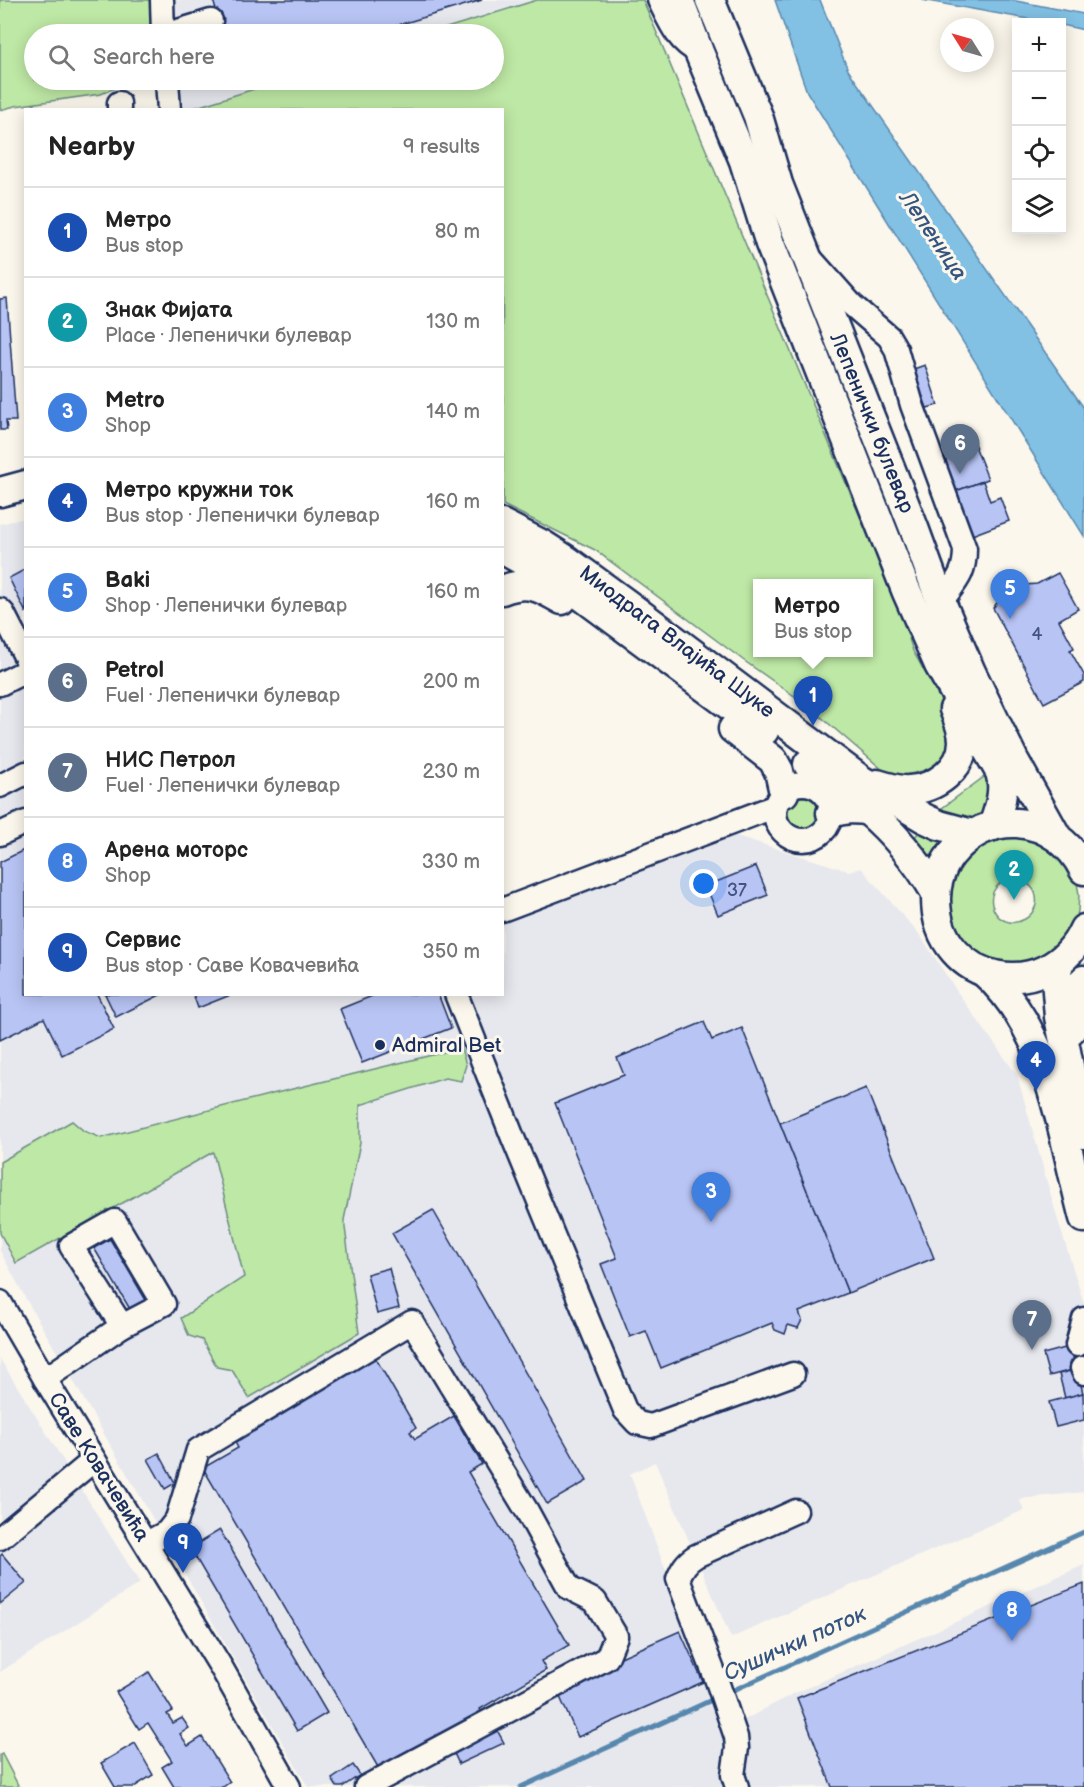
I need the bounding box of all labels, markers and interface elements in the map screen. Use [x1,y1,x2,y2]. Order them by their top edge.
north arrow [940,18,994,72]
map controls [1012,18,1066,234]
button: + [1012,18,1066,72]
search box [24,24,504,90]
icon: search [45,41,78,74]
text: Search here [93,44,215,71]
button: − [1012,72,1066,126]
button: locate [1012,126,1066,180]
text: Nearby [48,132,135,163]
text: 9 results [403,135,480,159]
button: layers [1012,180,1066,234]
water label: Лепеница [892,185,973,286]
text: Метро [105,207,171,234]
text: 1 [63,220,72,244]
text: 80 m [435,220,480,244]
text: Bus stop [105,234,184,258]
text: Знак Фијата [105,297,232,324]
text: 2 [62,310,73,334]
text: 130 m [426,310,480,334]
text: Place · Лепенички булевар [105,324,352,348]
street label: Лепенички булевар [824,328,920,517]
text: Metro [105,387,165,414]
text: 3 [62,400,73,424]
text: 140 m [426,400,480,424]
text: Shop [105,414,151,438]
pin: 6 [940,424,980,474]
text: Метро кружни ток [105,477,293,504]
text: 4 [62,490,73,514]
text: 160 m [426,490,480,514]
text: Bus stop · Лепенички булевар [105,504,379,528]
street label: Миодрага Влајића Шуке [574,560,780,724]
text: Baki [105,567,150,594]
pin: 5 [990,570,1030,619]
popup [753,579,873,657]
text: 5 [62,580,73,604]
text: 160 m [426,580,480,604]
text: Метро [774,593,840,620]
text: Shop · Лепенички булевар [105,594,347,618]
text: Bus stop [774,620,852,644]
house number: 4 [1032,624,1043,645]
text: Petrol [105,657,164,684]
text: 6 [61,670,74,694]
text: 200 m [423,670,480,694]
pin: 1 [794,676,832,726]
text: Fuel · Лепенички булевар [105,684,340,708]
text: НИС Петрол [105,747,236,774]
text: 7 [62,760,73,784]
text: 230 m [423,760,480,784]
text: Fuel · Лепенички булевар [105,774,340,798]
text: Арена моторс [105,837,248,864]
text: 8 [61,850,74,874]
text: 330 m [422,850,480,874]
pin: 2 [994,850,1034,900]
text: Shop [105,864,151,888]
your location [689,869,718,898]
house number: 37 [727,880,747,901]
text: Сервис [105,927,181,954]
text: 9 [62,940,73,964]
text: 350 m [423,940,480,964]
text: Bus stop · Саве Ковачевића [105,954,359,978]
place label: Admiral Bet [392,1033,502,1058]
marker: Admiral Bet [373,1038,387,1052]
pin: 4 [1016,1042,1056,1091]
pin: 3 [692,1172,730,1222]
pin: 7 [1012,1300,1052,1350]
street label: Саве Ковачевића [43,1388,155,1547]
pin: 9 [164,1524,202,1573]
pin: 8 [992,1592,1032,1641]
water label: Сушички поток [720,1600,871,1687]

